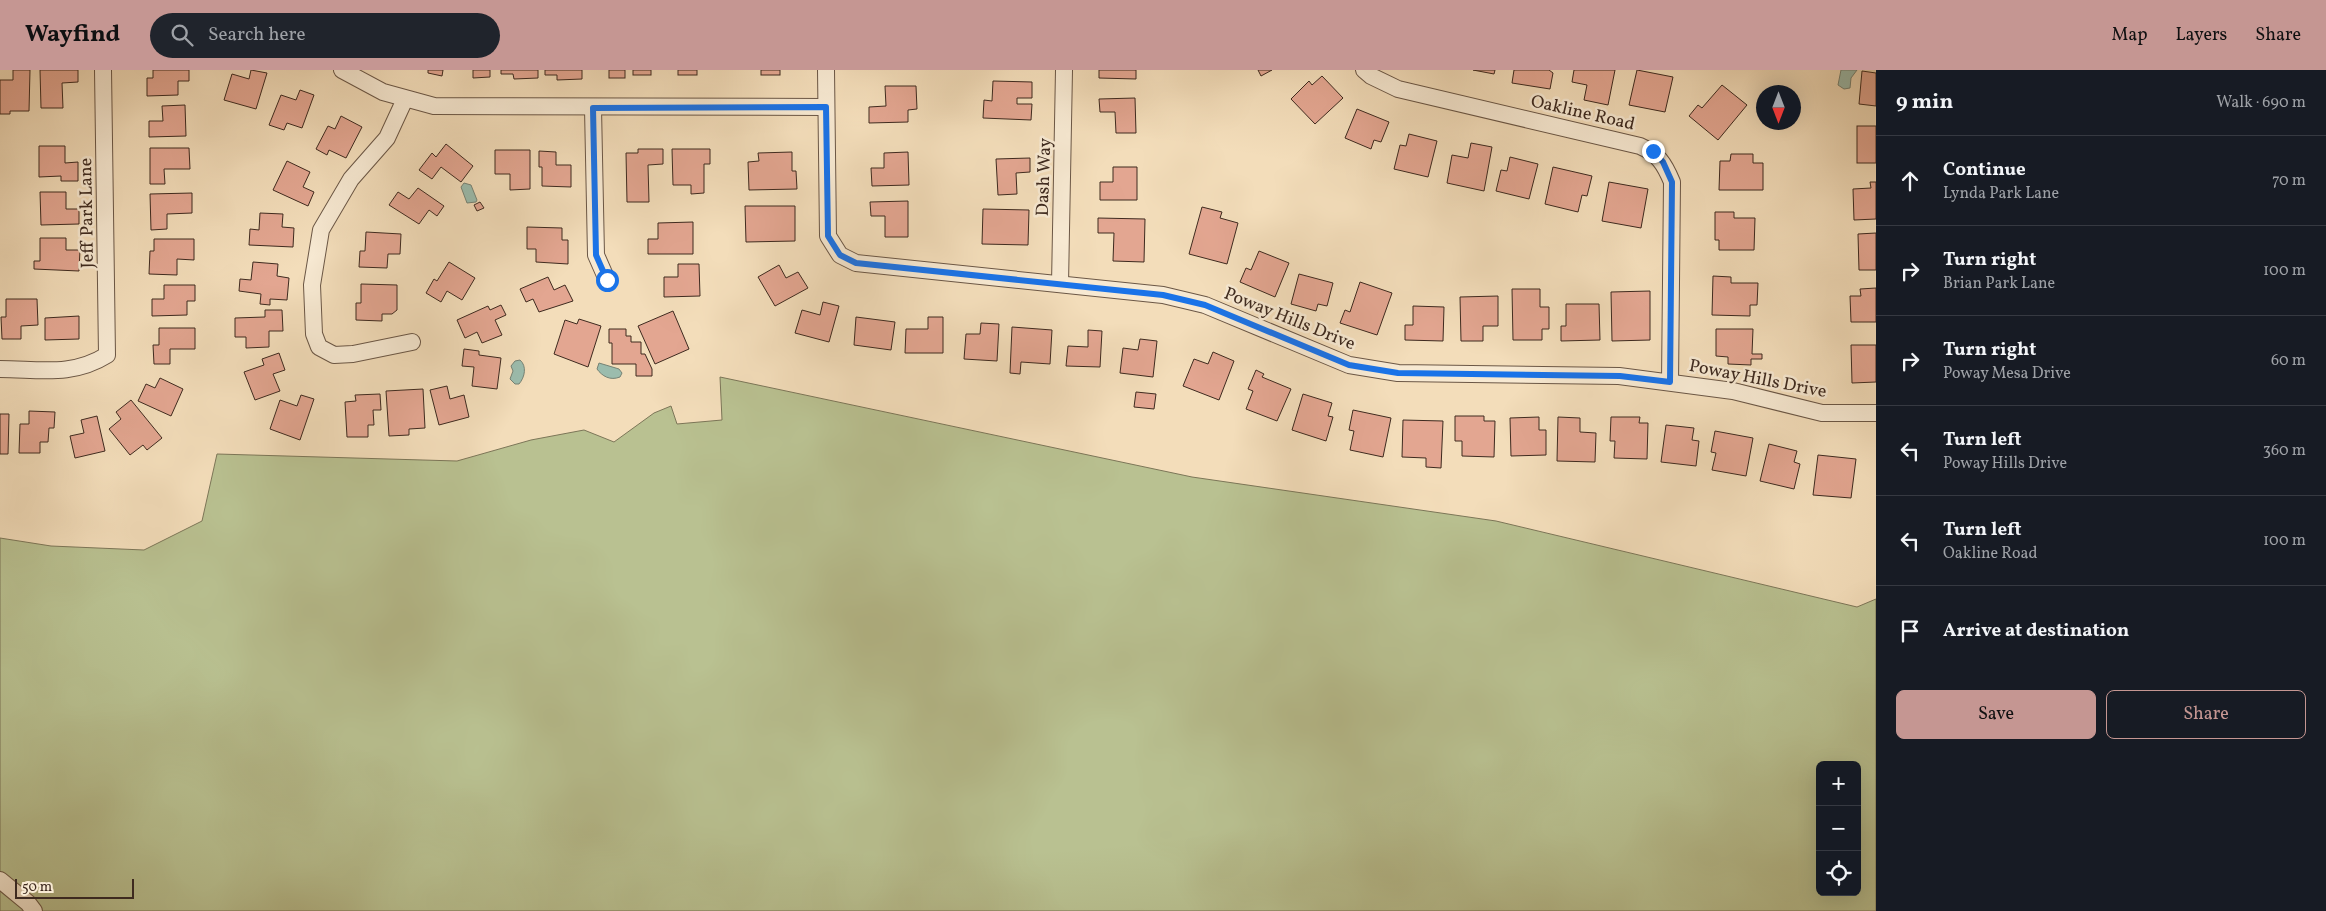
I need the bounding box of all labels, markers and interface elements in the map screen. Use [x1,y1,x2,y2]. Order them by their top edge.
search box [150,13,500,58]
text: Wayfind [25,18,120,52]
icon: search [168,21,196,49]
text: Search here [208,22,305,48]
text: Map [2111,23,2147,48]
text: Layers [2175,23,2227,48]
text: Share [2255,23,2301,48]
north arrow [1756,85,1801,130]
text: 9 min [1896,88,1953,117]
street label: Oakline Road [1528,89,1637,138]
text: Walk · 690 m [2216,92,2306,114]
street label: Dash Way [1031,137,1058,217]
route end [1642,140,1665,163]
street label: Jeff Park Lane [74,157,101,268]
text: Continue [1943,157,2026,183]
icon: ahead [1896,167,1924,195]
text: 70 m [2272,170,2306,192]
text: Lynda Park Lane [1943,183,2059,205]
text: Turn right [1943,247,2036,273]
icon: right [1896,257,1924,285]
text: 100 m [2263,260,2306,282]
route start [596,269,619,292]
text: Brian Park Lane [1943,273,2055,295]
street label: Poway Hills Drive [1220,282,1359,357]
text: Turn right [1943,337,2036,363]
icon: right [1896,347,1924,375]
text: 60 m [2271,350,2306,372]
street label: Poway Hills Drive [1687,354,1829,405]
text: Poway Mesa Drive [1943,363,2071,385]
text: Turn left [1943,427,2022,453]
icon: left [1896,437,1924,465]
text: 360 m [2263,440,2306,462]
text: Poway Hills Drive [1943,453,2067,475]
text: Turn left [1943,517,2022,543]
icon: left [1896,527,1924,555]
text: 100 m [2263,530,2306,552]
text: Oakline Road [1943,543,2037,565]
icon: arrive [1896,617,1924,645]
text: Arrive at destination [1943,618,2129,644]
button: Save [1896,690,2096,739]
button: Share [2106,690,2306,739]
map controls [1816,761,1861,896]
button: + [1816,761,1861,806]
button: − [1816,806,1861,851]
button: locate [1816,851,1861,896]
scale bar [15,876,134,899]
text: 50 m [22,878,52,897]

